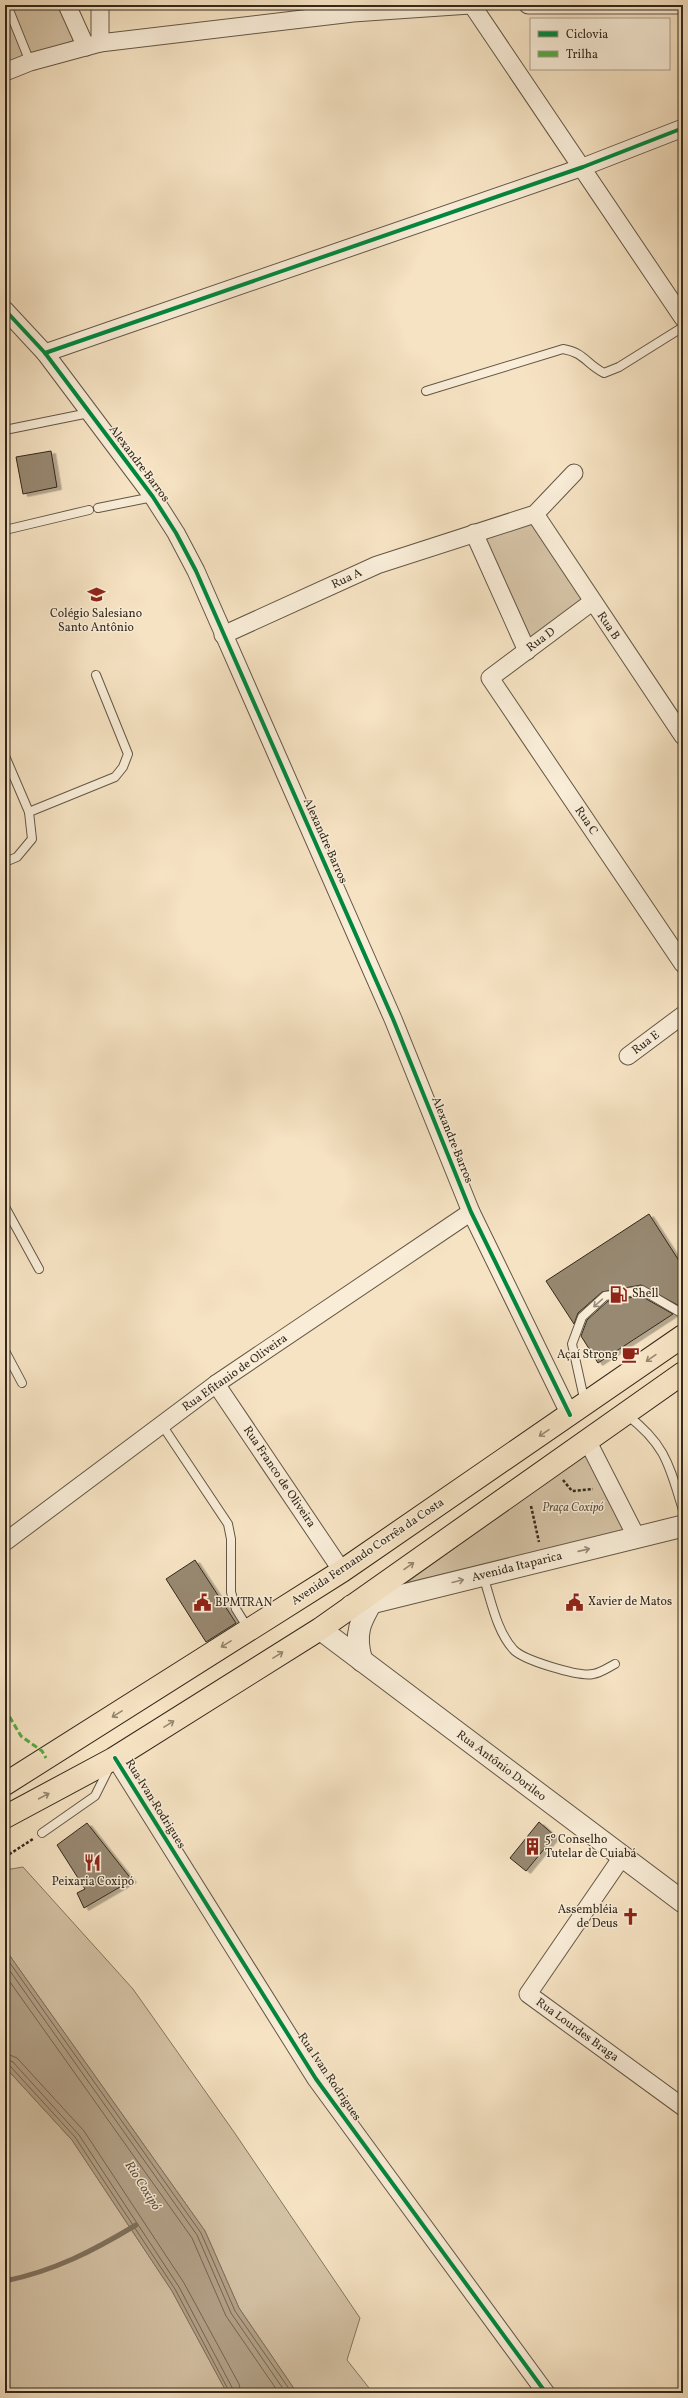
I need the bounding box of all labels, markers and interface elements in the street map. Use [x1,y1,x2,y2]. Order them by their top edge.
legend [530,18,670,70]
text: Ciclovia [566,27,608,43]
text: Trilha [566,47,598,63]
street label: Alexandre Barros [105,422,173,506]
street label: Rua A [329,565,365,593]
school or university icon: Colégio Salesiano Santo Antônio [86,585,106,605]
place label: Colégio Salesiano Santo Antônio [50,606,142,636]
street label: Rua B [593,609,623,643]
street label: Rua D [523,624,559,656]
street label: Alexandre Barros [299,796,351,886]
street label: Rua C [571,804,601,839]
street label: Rua E [629,1027,663,1059]
street label: Alexandre Barros [427,1094,477,1186]
fuel station icon: Shell [609,1284,629,1304]
place label: Shell [632,1286,659,1302]
one-way arrow [592,1298,603,1307]
street label: Rua Efitanio de Oliveira [179,1331,291,1415]
cafe icon: Açaí Strong [621,1345,641,1365]
place label: Açaí Strong [557,1347,618,1363]
one-way arrow [646,1354,657,1362]
street label: Rua Franco de Oliveira [239,1423,319,1531]
one-way arrow [539,1428,550,1437]
street label: Avenida Fernando Corrêa da Costa [288,1495,448,1609]
park label: Praça Coxipó [542,1500,604,1516]
one-way arrow [577,1546,590,1554]
street label: Avenida Itaparica [470,1548,564,1586]
one-way arrow [403,1562,414,1570]
one-way arrow [451,1577,464,1585]
public building icon: Xavier de Matos [565,1592,585,1612]
public building icon: BPMTRAN [192,1593,212,1613]
place label: Xavier de Matos [588,1594,672,1610]
place label: BPMTRAN [215,1595,273,1611]
one-way arrow [221,1640,232,1648]
one-way arrow [272,1650,284,1658]
one-way arrow [111,1710,123,1718]
one-way arrow [163,1720,174,1729]
street label: Rua Antônio Dorileo [453,1727,549,1805]
street label: Rua Ivan Rodrigues [121,1756,189,1852]
one-way arrow [38,1792,50,1799]
place label: 5⁰ Conselho Tutelar de Cuiabá [545,1832,637,1862]
building icon: 5⁰ Conselho Tutelar de Cuiabá [522,1837,542,1857]
restaurant icon: Peixaria Coxipó [83,1853,103,1873]
place label: Peixaria Coxipó [52,1874,134,1890]
place label: Assembléia de Deus [558,1902,618,1932]
church icon: Assembléia de Deus [621,1907,641,1927]
street label: Rua Lourdes Braga [532,1994,622,2066]
street label: Rua Ivan Rodrigues [294,2030,364,2124]
water label: Rio Coxipó [120,2158,164,2214]

